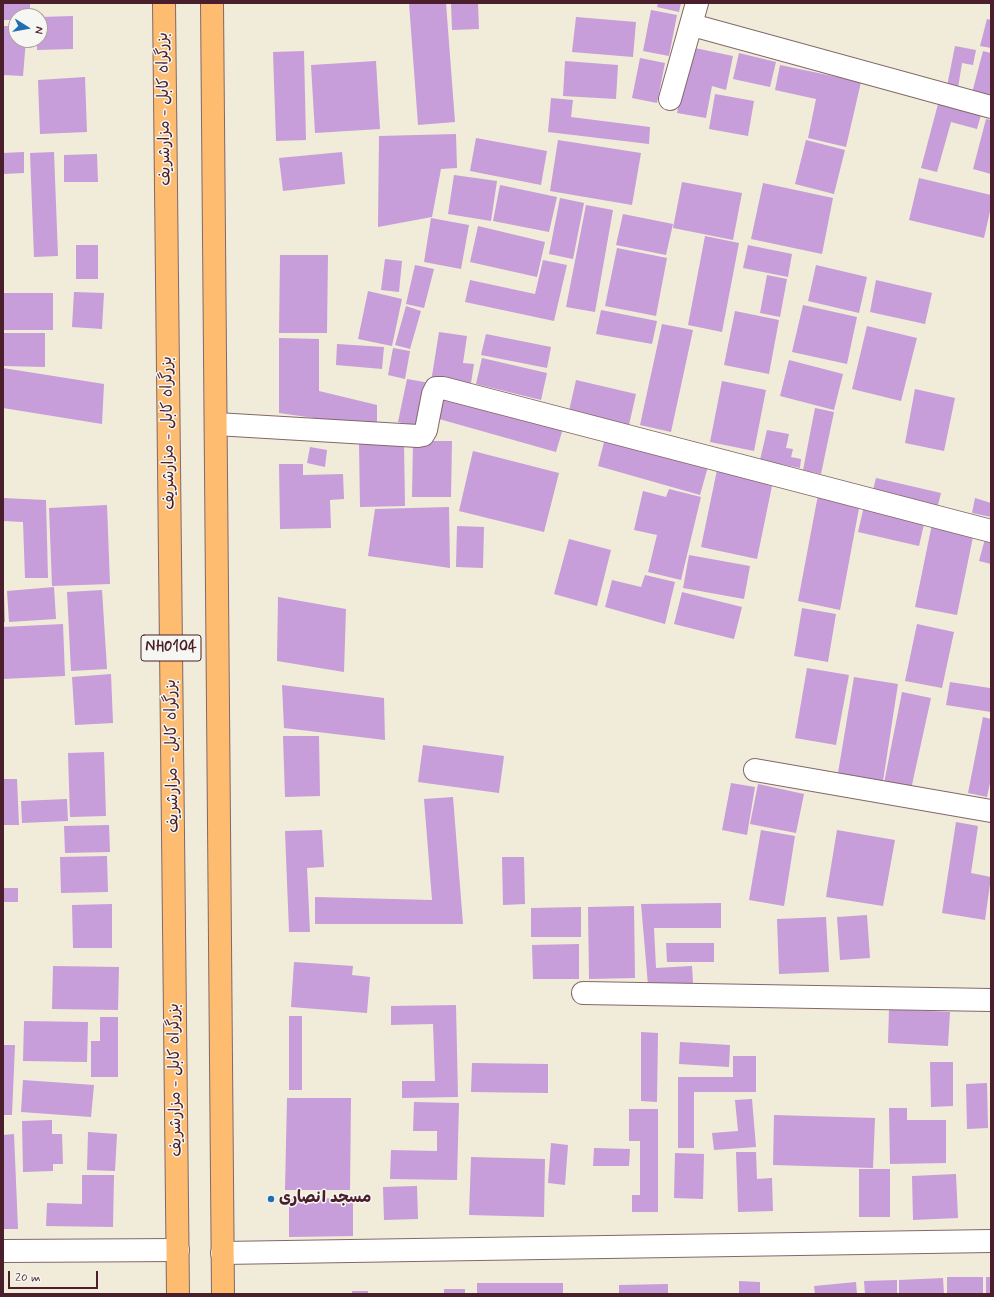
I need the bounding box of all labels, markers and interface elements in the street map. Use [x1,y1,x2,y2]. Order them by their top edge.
north arrow [8,8,48,48]
text: N [31,25,46,35]
street label: بزرگراه کابل - مزارشریف [154,32,176,186]
street label: بزرگراه کابل - مزارشریف [158,356,180,510]
road number: NH0104 [141,635,201,661]
street label: بزرگراه کابل - مزارشریف [162,679,184,833]
street label: بزرگراه کابل - مزارشریف [165,1003,187,1157]
place label: مسجد انصاری [279,1189,371,1209]
marker: مسجد انصاری [266,1194,276,1204]
scale bar [10,1263,100,1289]
text: 20 m [15,1270,41,1286]

